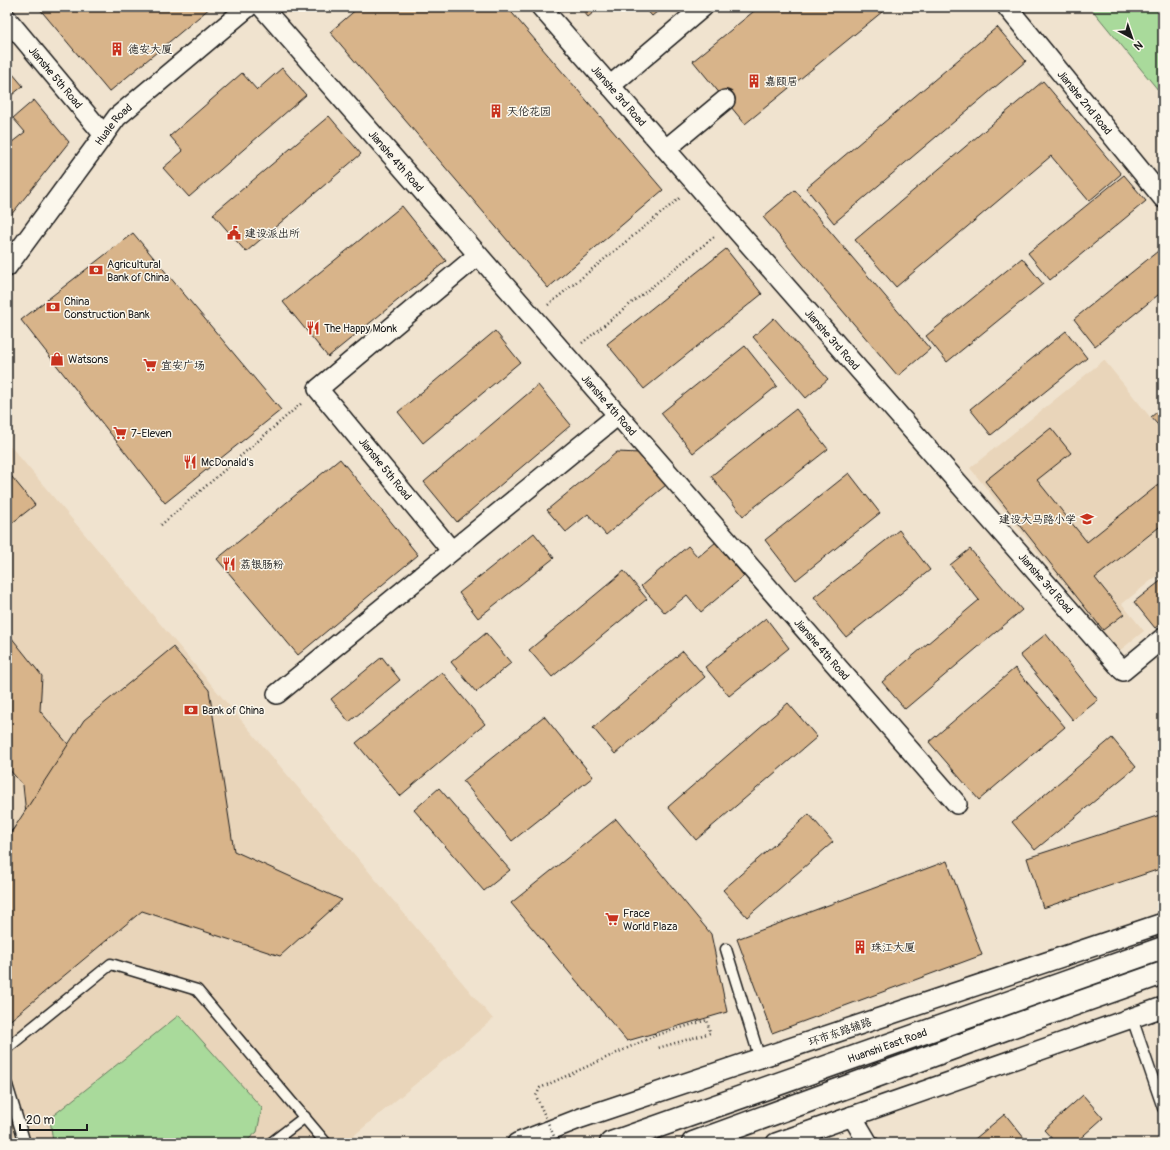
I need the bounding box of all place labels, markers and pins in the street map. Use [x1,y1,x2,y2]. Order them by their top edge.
building icon: 德安大厦 [109,41,125,57]
place label: 德安大厦 [128,43,172,56]
building icon: 嘉颐居 [746,73,762,89]
place label: 嘉颐居 [765,75,798,88]
building icon: 天伦花园 [488,103,504,119]
place label: 天伦花园 [507,105,551,118]
public building icon: 建设派出所 [226,225,242,241]
place label: 建设派出所 [245,227,300,240]
place label: Agricultural Bank of China [107,258,169,284]
bank icon: Agricultural Bank of China [88,262,104,278]
place label: China Construction Bank [64,295,150,321]
bank icon: China Construction Bank [45,299,61,315]
restaurant icon: The Happy Monk [305,320,321,336]
place label: The Happy Monk [324,322,398,335]
shop icon: Watsons [49,351,65,367]
place label: Watsons [68,353,108,366]
supermarket icon: 宜安广场 [142,357,158,373]
place label: 宜安广场 [161,359,205,372]
supermarket icon: 7-Eleven [112,425,128,441]
place label: 7-Eleven [131,427,172,440]
restaurant icon: McDonald's [182,454,198,470]
place label: McDonald's [201,456,254,469]
school or university icon: 建设大马路小学 [1079,511,1095,527]
place label: 建设大马路小学 [999,513,1076,526]
restaurant icon: 荔银肠粉 [221,556,237,572]
place label: 荔银肠粉 [240,558,284,571]
bank icon: Bank of China [183,702,199,718]
place label: Bank of China [202,704,264,717]
place label: Frace World Plaza [623,907,677,933]
supermarket icon: Frace World Plaza [604,911,620,927]
building icon: 珠江大厦 [852,939,868,955]
place label: 珠江大厦 [871,941,915,954]

